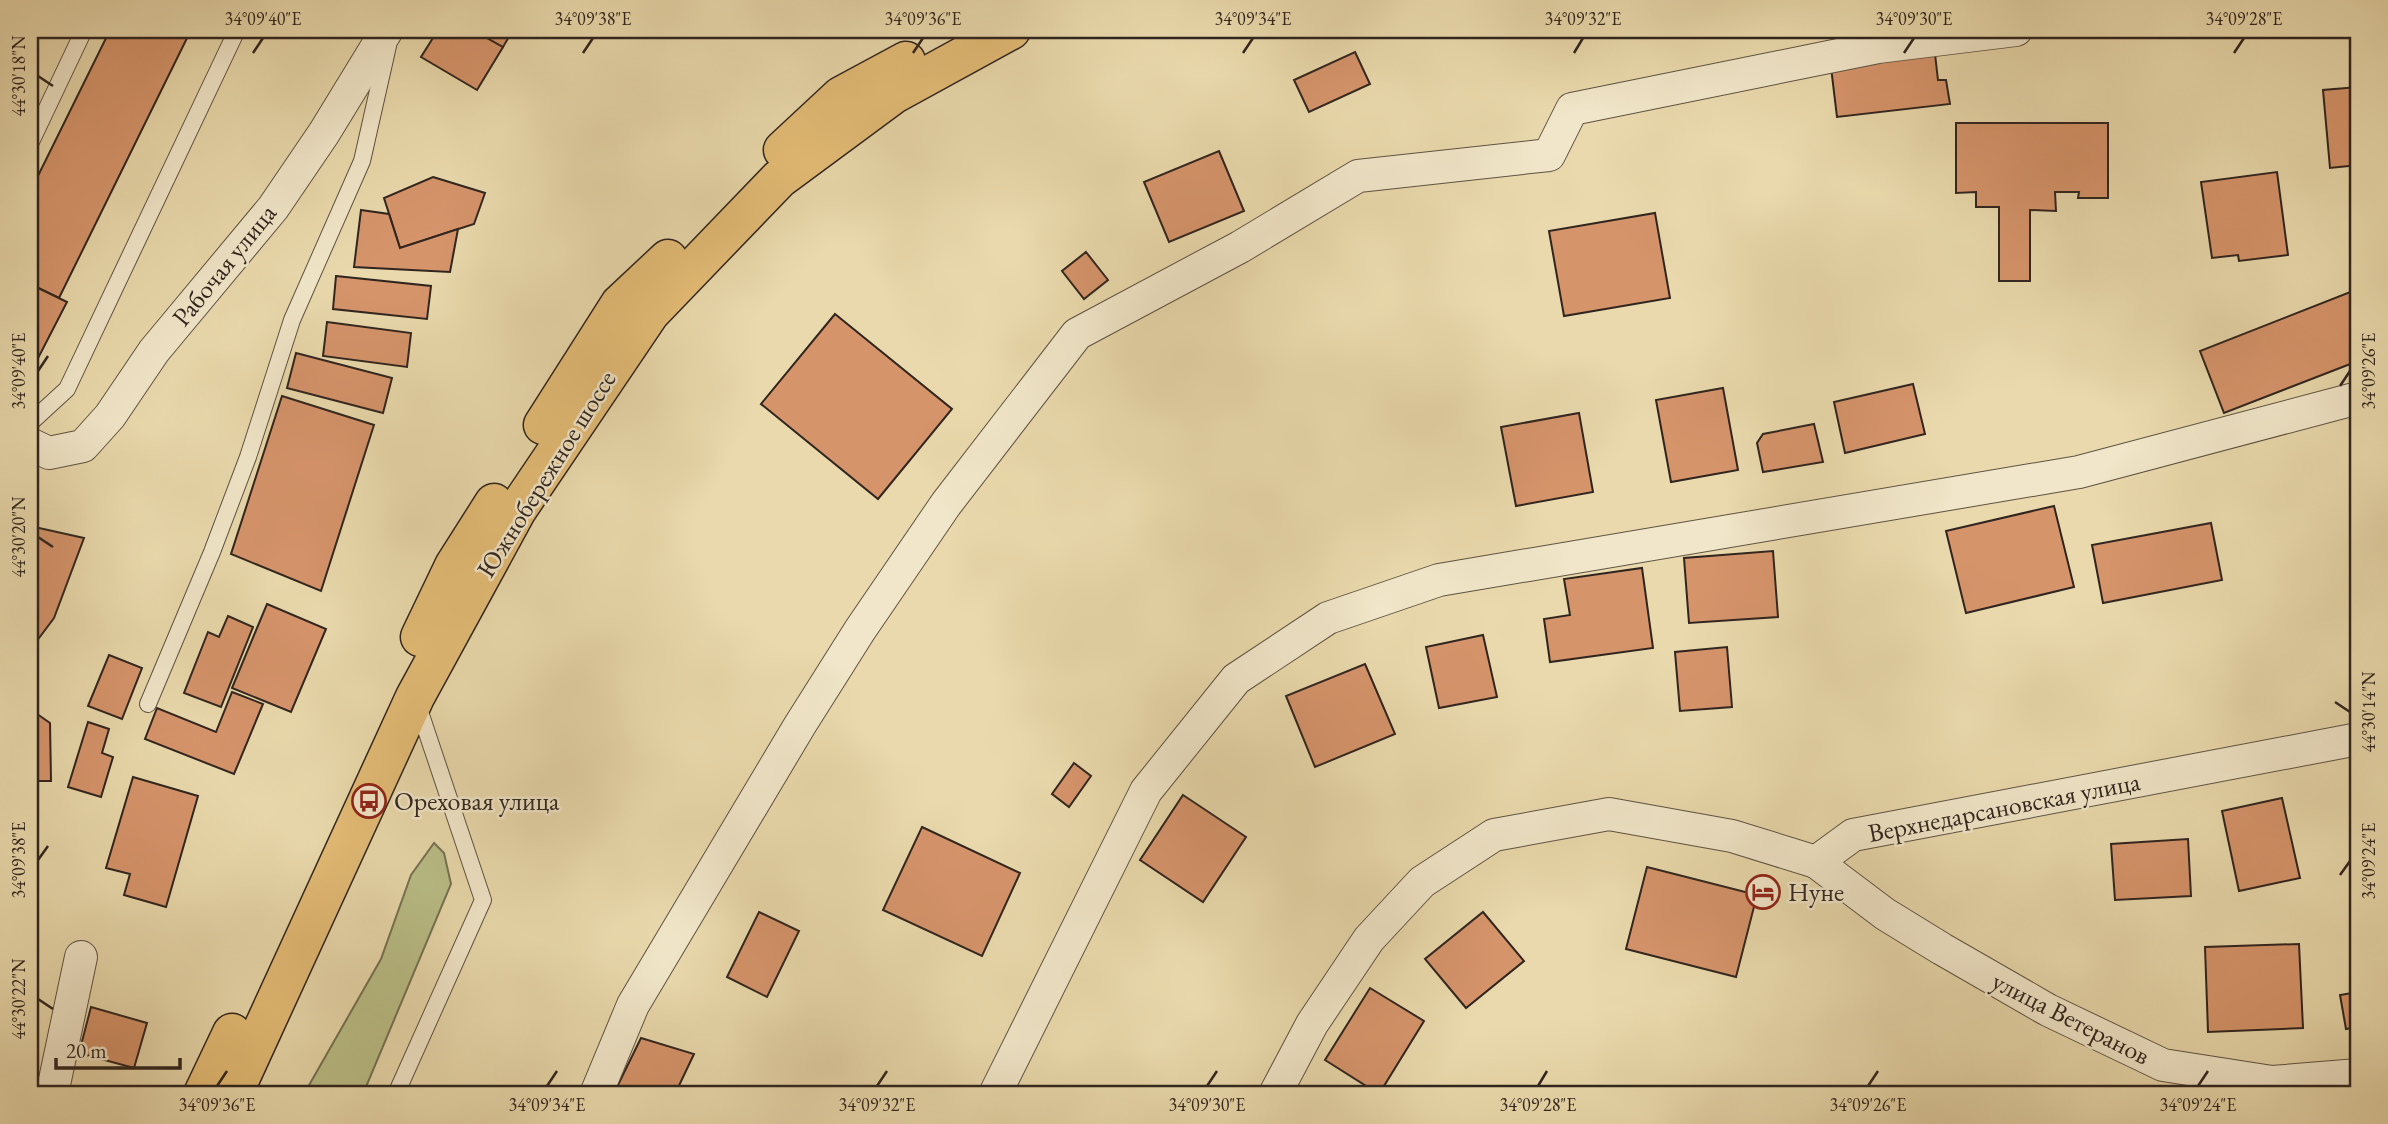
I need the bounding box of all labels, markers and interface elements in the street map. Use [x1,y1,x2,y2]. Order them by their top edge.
text: 34°09'40"E [225,7,301,30]
text: 34°09'38"E [555,7,631,30]
text: 34°09'36"E [885,7,961,30]
text: 34°09'34"E [1215,7,1291,30]
text: 34°09'32"E [1545,7,1621,30]
text: 34°09'30"E [1876,7,1952,30]
text: 34°09'28"E [2206,7,2282,30]
text: 44°30'18"N [7,35,30,116]
street label: Рабочая улица [164,196,284,333]
text: 34°09'40"E [7,333,30,409]
text: 34°09'26"E [2357,333,2380,409]
street label: Южнобережное шоссе [468,364,624,584]
text: 44°30'20"N [7,496,30,577]
text: 44°30'14"N [2357,671,2380,752]
street label: Верхнедарсановская улица [1865,764,2144,850]
bus stop icon: Ореховая улица [350,782,388,820]
place label: Ореховая улица [394,784,560,818]
text: 34°09'38"E [7,822,30,898]
text: 34°09'24"E [2357,823,2380,899]
hotel icon: Нуне [1744,873,1782,911]
place label: Нуне [1788,875,1844,909]
text: 44°30'22"N [7,958,30,1039]
street label: улица Ветеранов [1986,964,2156,1072]
scale bar [56,1026,180,1070]
text: 20 m [66,1037,107,1064]
text: 34°09'36"E [179,1093,255,1116]
text: 34°09'34"E [509,1093,585,1116]
text: 34°09'32"E [839,1093,915,1116]
text: 34°09'30"E [1169,1093,1245,1116]
text: 34°09'28"E [1500,1093,1576,1116]
text: 34°09'26"E [1830,1093,1906,1116]
text: 34°09'24"E [2160,1093,2236,1116]

